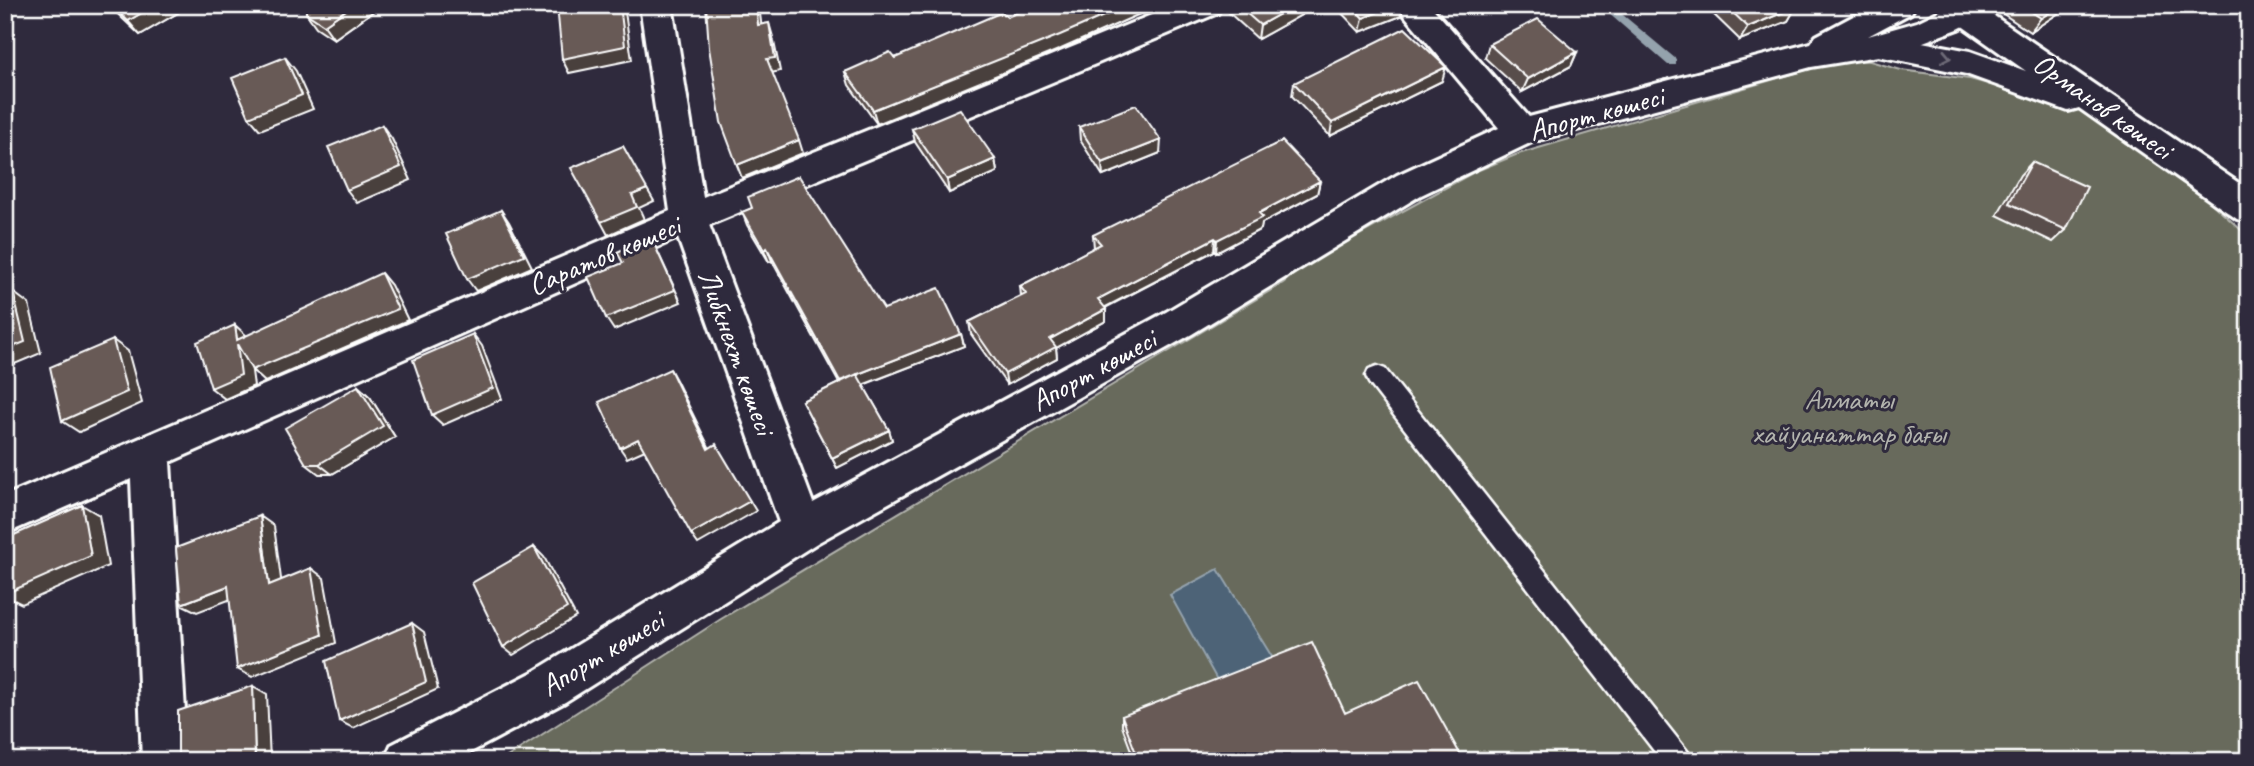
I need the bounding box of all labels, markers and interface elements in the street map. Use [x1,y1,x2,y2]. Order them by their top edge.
street label: Орманов көшесі [2026,44,2183,170]
one-way arrow [1940,49,1952,64]
street label: Апорт көшесі [1525,76,1671,149]
street label: Саратов көшесі [522,205,689,304]
street label: Либкнехт көшесі [690,264,786,443]
street label: Апорт көшесі [1024,318,1165,420]
park label: Алматы хайуанаттар бағы [1752,380,1948,452]
street label: Апорт көшесі [533,600,674,705]

